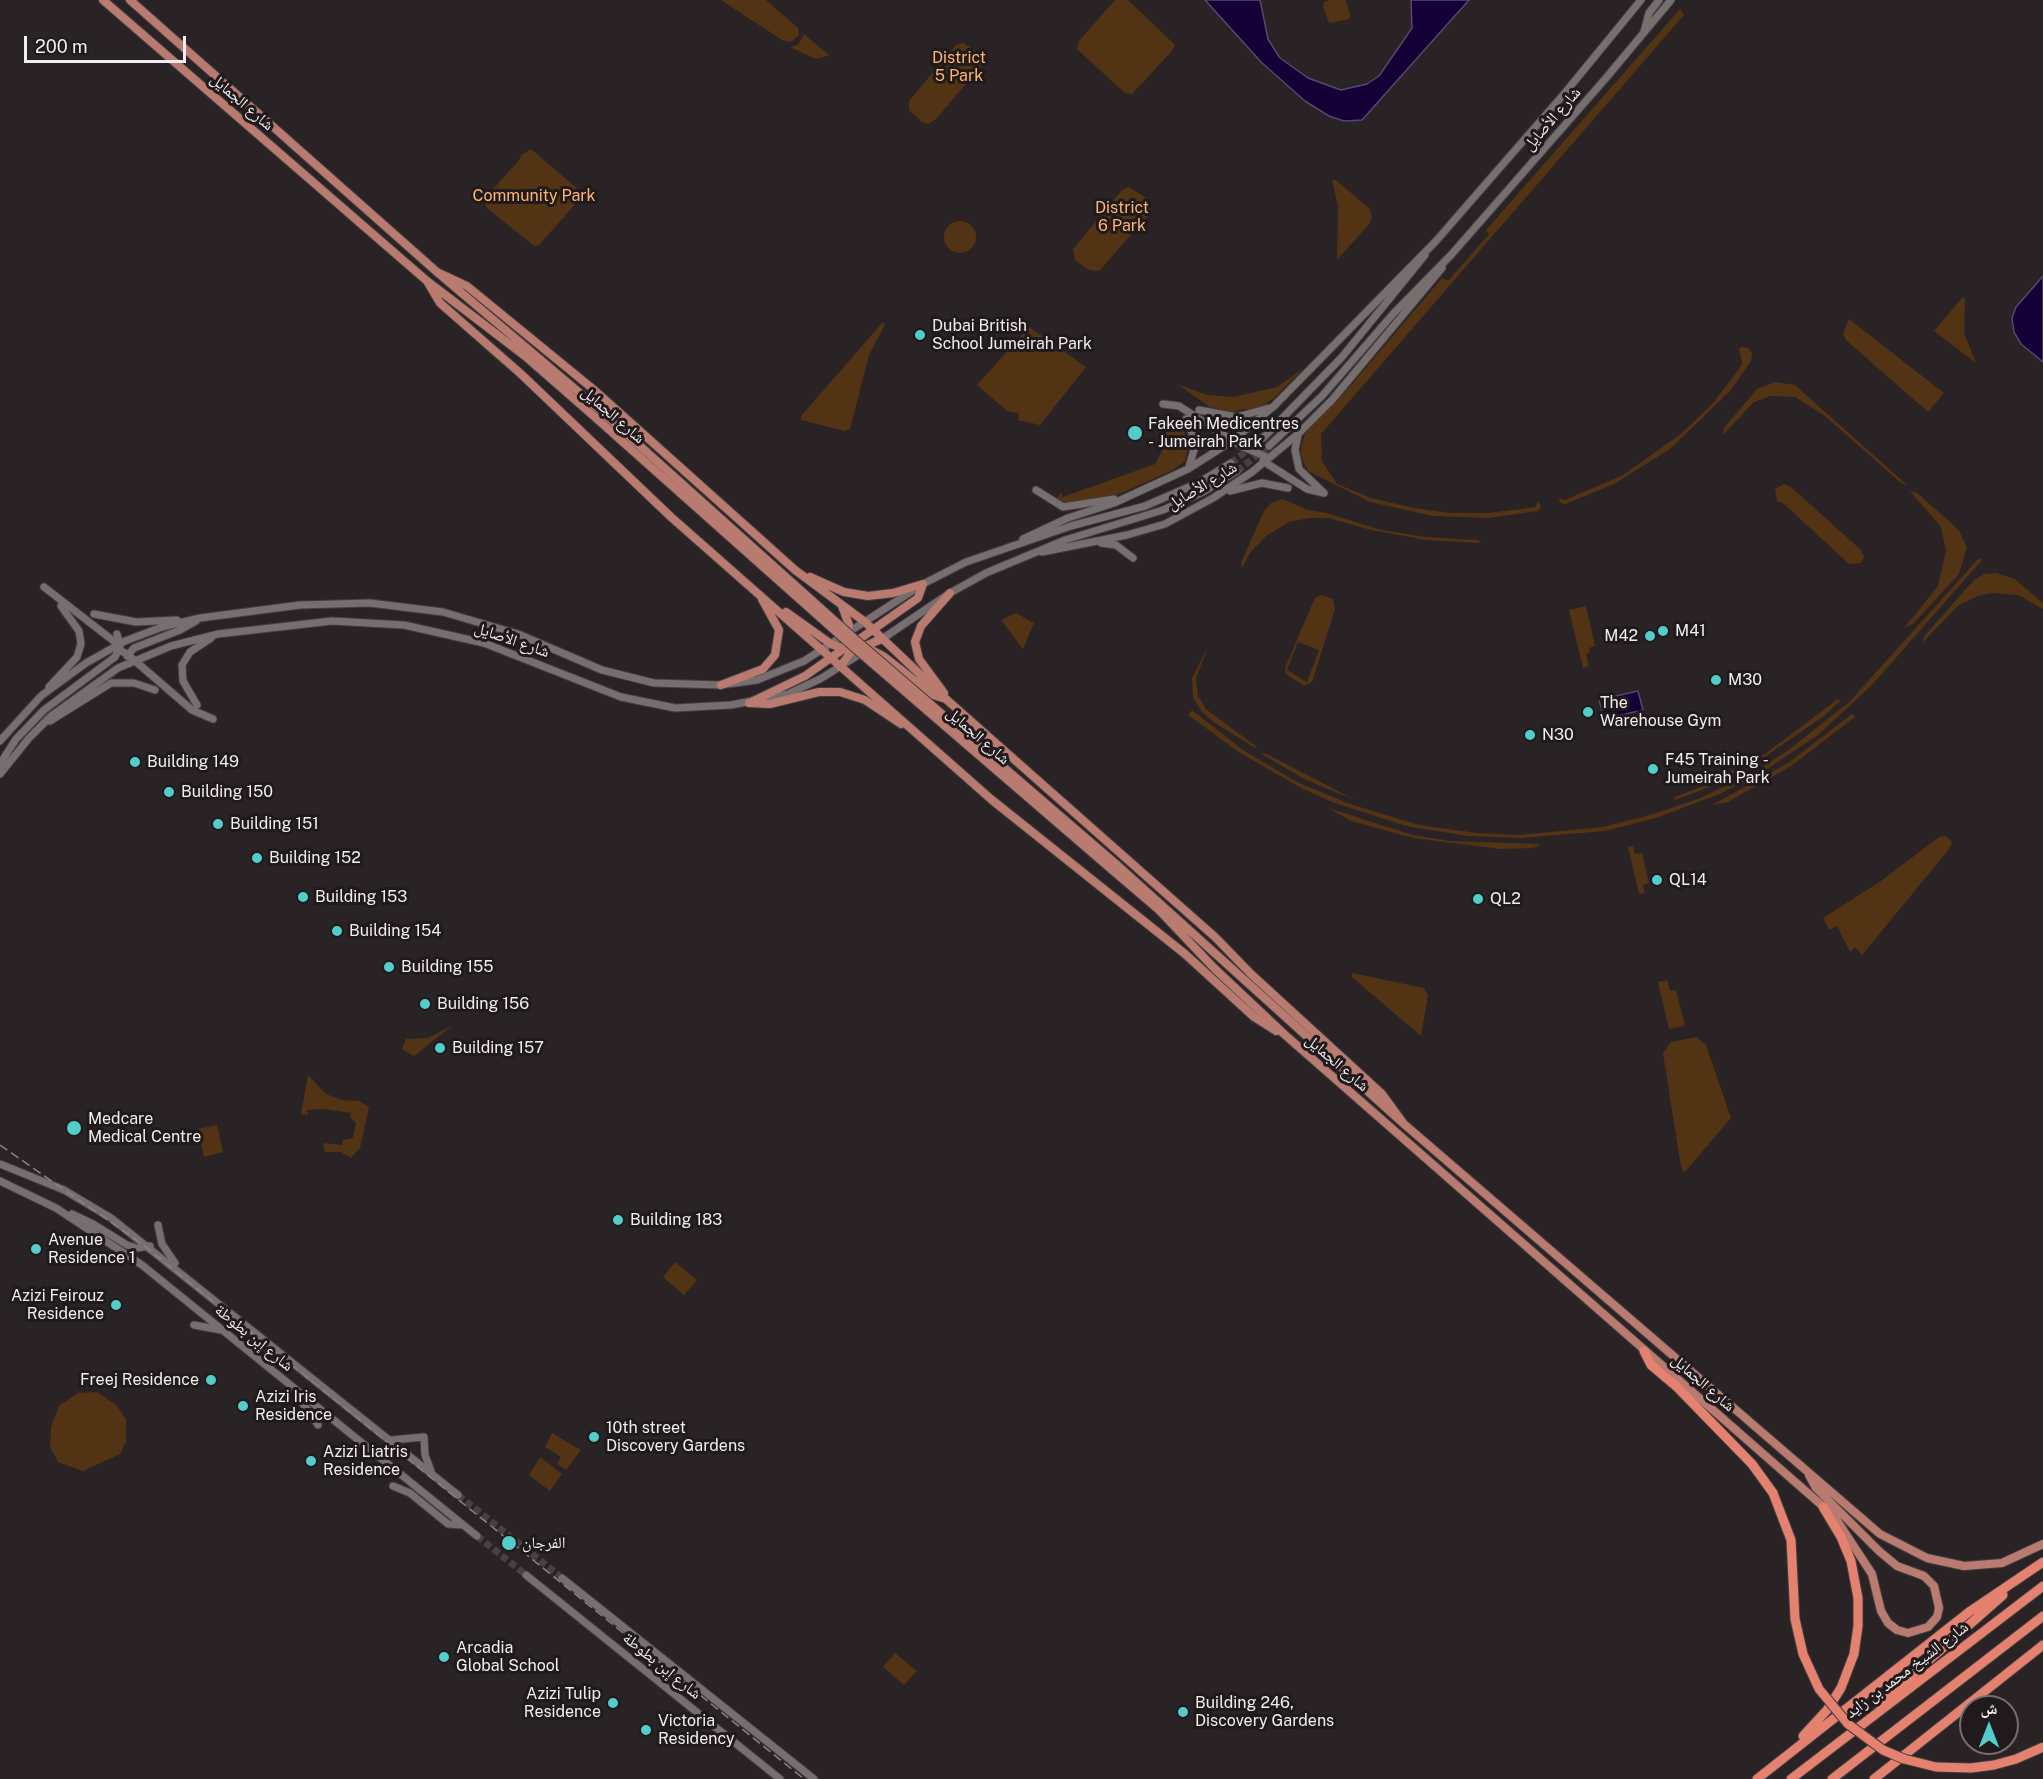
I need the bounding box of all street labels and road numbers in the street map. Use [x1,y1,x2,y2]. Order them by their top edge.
street label: شارع الجمايل [206,69,278,135]
street label: شارع الأصايل [1519,83,1585,155]
street label: شارع الجمايل [577,382,649,448]
street label: شارع الأصايل [1164,458,1240,514]
street label: شارع الأصايل [472,618,552,662]
street label: شارع الجمايل [942,703,1014,769]
street label: شارع الجمايل [1301,1030,1373,1096]
street label: شارع إبن بطوطة [211,1300,297,1376]
street label: شارع الجمايل [1667,1350,1739,1416]
street label: شارع الشيخ محمد بن زايد [1842,1617,1972,1723]
street label: شارع إبن بطوطة [619,1628,705,1704]

